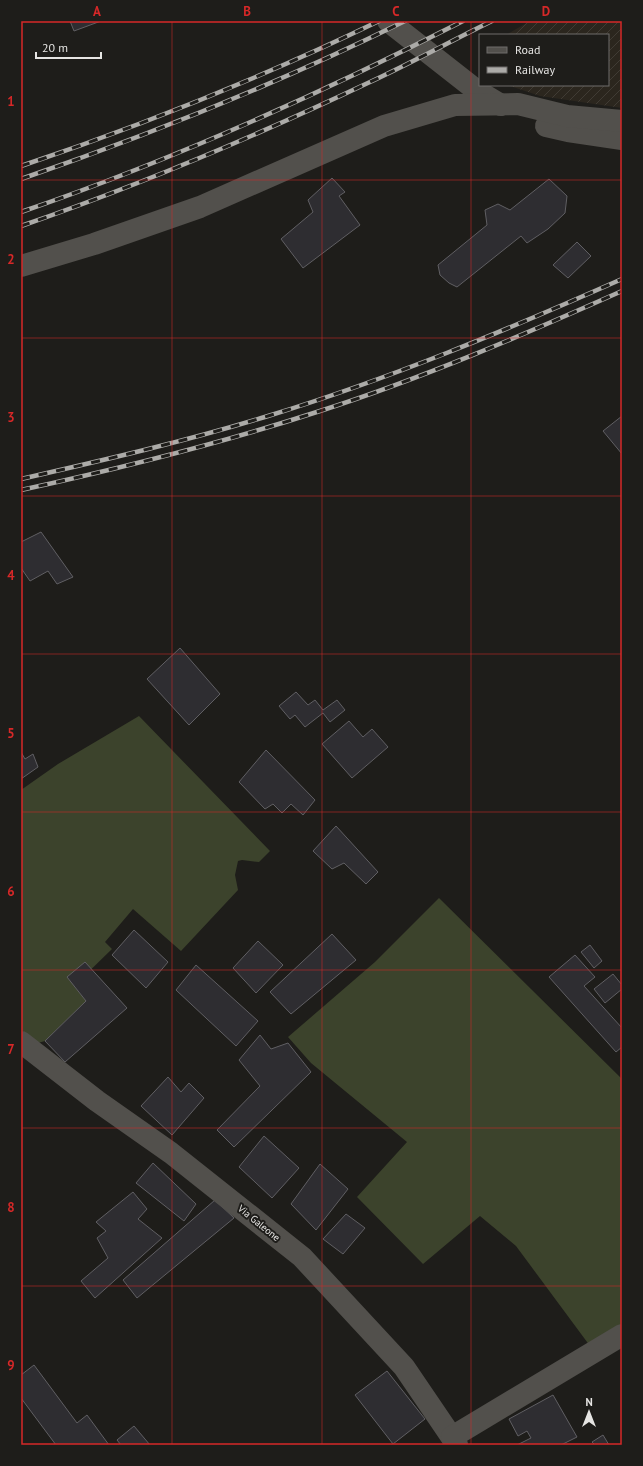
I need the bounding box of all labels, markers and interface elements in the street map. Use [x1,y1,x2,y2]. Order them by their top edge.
text: A [93,3,101,20]
text: B [243,3,251,20]
text: C [392,3,400,20]
text: D [542,3,550,20]
scale bar [36,34,101,60]
legend [479,34,609,86]
text: 20 m [42,40,68,55]
text: Road [515,42,540,57]
text: Railway [515,62,555,77]
text: 1 [7,93,15,110]
text: 2 [7,251,15,268]
text: 3 [7,409,15,426]
text: 4 [7,567,15,584]
text: 5 [7,725,15,742]
text: 6 [7,883,15,900]
text: 7 [7,1041,15,1058]
text: 8 [7,1199,15,1216]
street label: Via Galeone [234,1201,283,1244]
text: 9 [7,1357,15,1374]
north arrow [569,1392,609,1432]
text: N [585,1395,593,1409]

